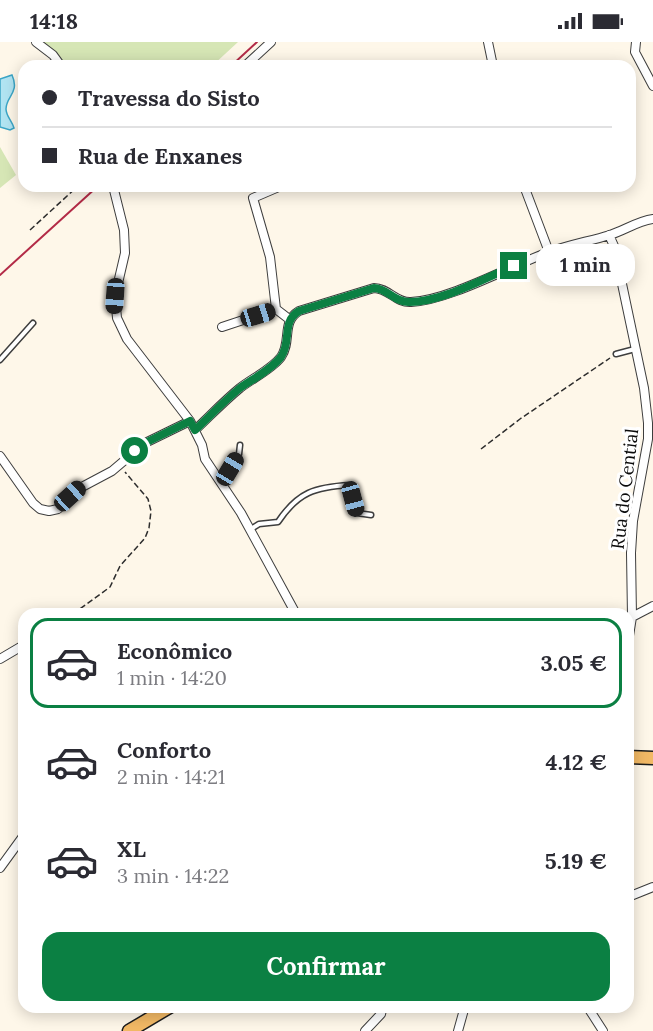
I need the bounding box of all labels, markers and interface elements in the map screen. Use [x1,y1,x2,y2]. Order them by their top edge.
text: 14:18 [30,7,78,35]
text: Travessa do Sisto [78,84,260,112]
text: Rua de Enxanes [78,142,242,170]
callout: 1 min [535,245,634,287]
route end [500,252,527,279]
text: 1 min [560,252,611,277]
car [105,277,125,315]
car [238,301,278,329]
street label: Rua do Cential [606,427,643,551]
route start [121,437,148,464]
car [213,449,247,489]
car [51,477,89,515]
car [340,479,366,519]
icon: car [45,636,99,690]
text: Econômico [117,637,232,665]
text: 3.05 € [540,649,607,677]
text: 1 min · 14:20 [117,665,227,690]
icon: car [45,735,99,789]
text: Conforto [117,736,211,764]
text: 4.12 € [546,748,607,776]
text: 2 min · 14:21 [117,764,225,789]
icon: car [45,834,99,888]
text: XL [117,835,146,863]
text: 5.19 € [545,847,607,875]
text: 3 min · 14:22 [117,863,229,888]
button: Confirmar [42,932,610,1001]

